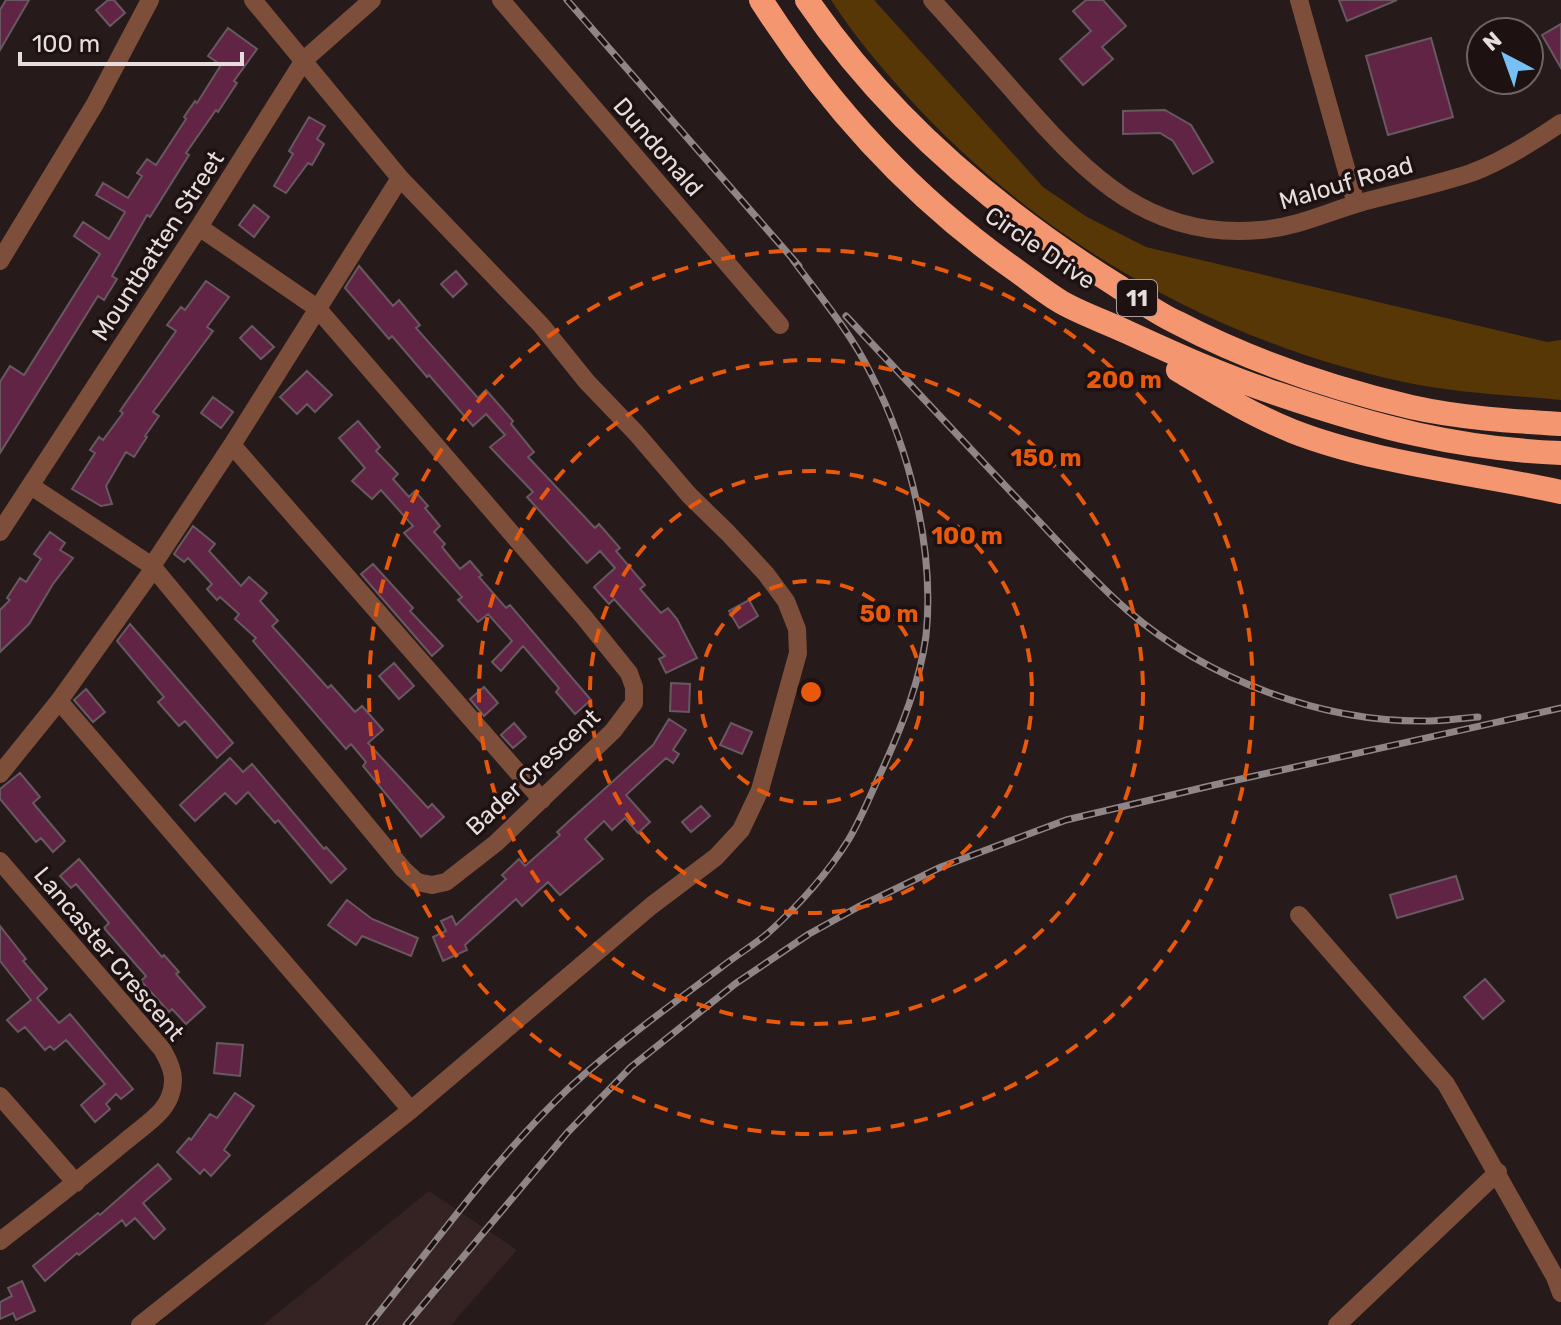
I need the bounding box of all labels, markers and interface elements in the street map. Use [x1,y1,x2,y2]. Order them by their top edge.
scale bar [20,16,242,66]
north arrow [1465,16,1545,96]
text: N [1477,26,1507,57]
text: 100 m [32,30,100,58]
street label: Dundonald [608,92,708,202]
street label: Mountbatten Street [86,146,230,346]
street label: Malouf Road [1276,151,1416,215]
street label: Circle Drive [980,201,1100,295]
road number: 11 [1117,280,1157,316]
text: 200 m [1086,366,1162,394]
text: 150 m [1011,444,1081,472]
text: 100 m [931,522,1003,550]
text: 50 m [860,600,918,628]
centre of rings [797,678,825,706]
street label: Bader Crescent [460,703,606,841]
street label: Lancaster Crescent [28,861,190,1047]

